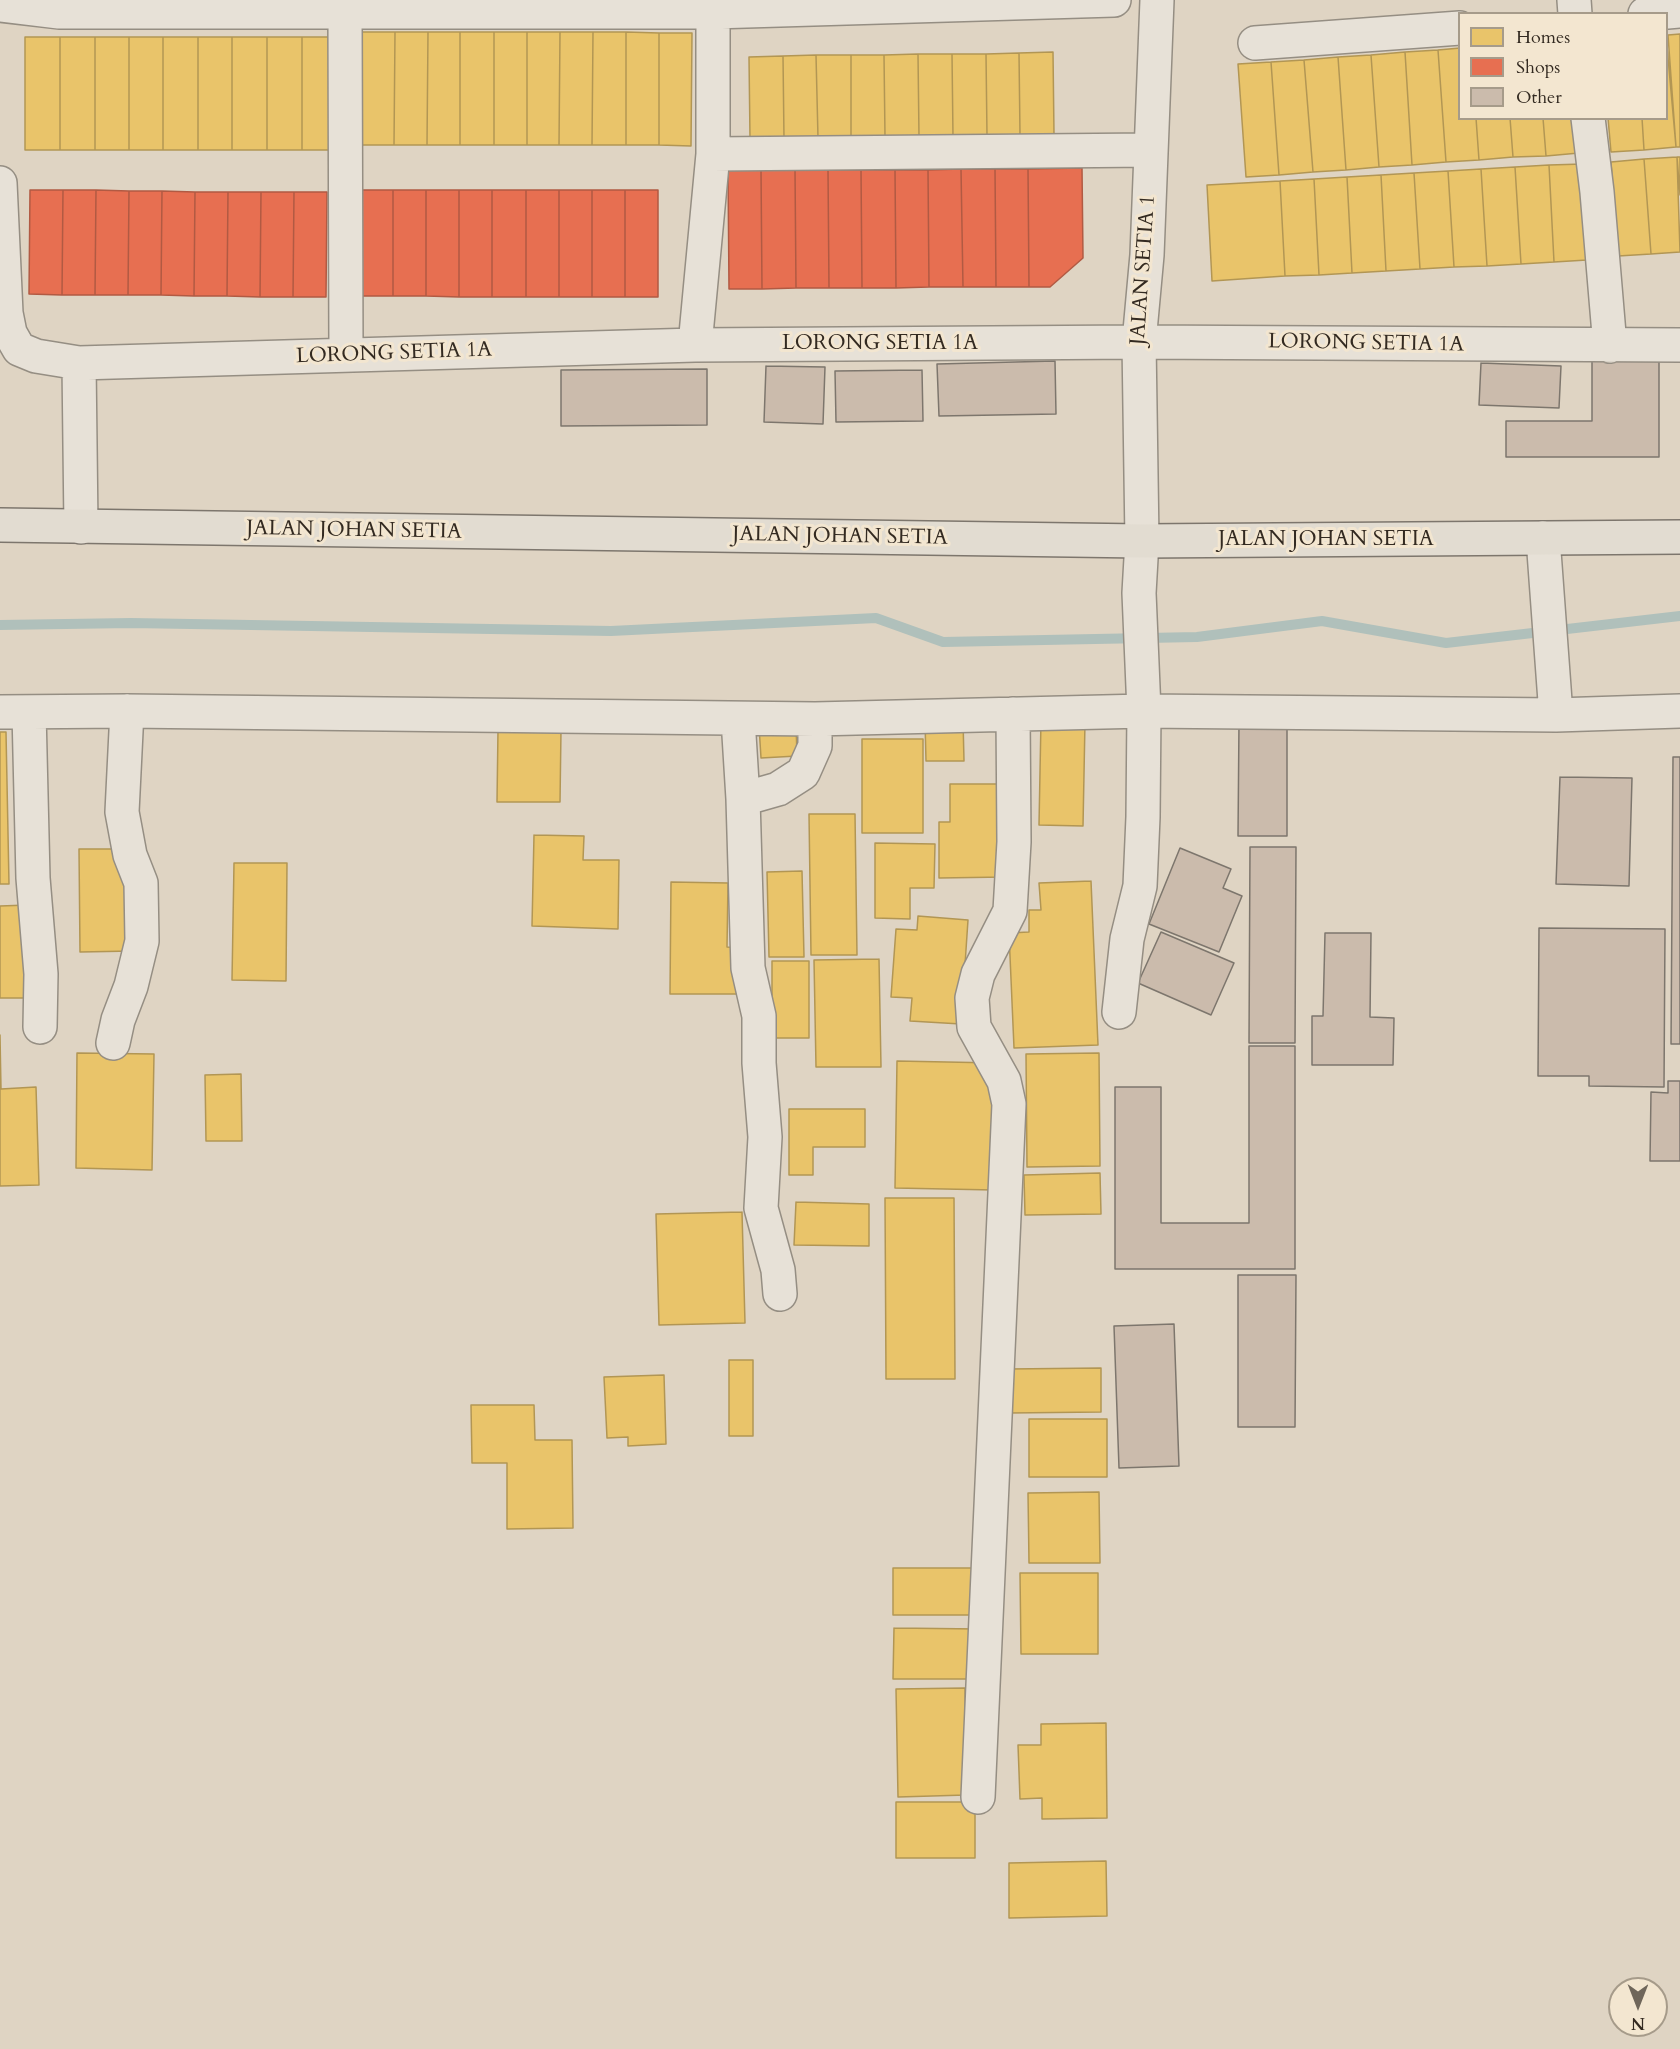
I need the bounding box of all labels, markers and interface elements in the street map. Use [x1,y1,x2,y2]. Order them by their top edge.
legend [1458,12,1668,120]
text: Homes [1516,25,1570,50]
text: Shops [1516,55,1560,80]
text: Other [1516,85,1562,110]
street label: JALAN SETIA 1 [1126,194,1162,346]
street label: LORONG SETIA 1A [1268,330,1464,358]
street label: LORONG SETIA 1A [782,331,978,357]
street label: LORONG SETIA 1A [296,338,492,370]
street label: JALAN JOHAN SETIA [246,517,462,545]
street label: JALAN JOHAN SETIA [732,523,948,551]
street label: JALAN JOHAN SETIA [1218,527,1434,553]
north arrow [1608,1977,1668,2037]
text: N [1631,2012,1645,2034]

